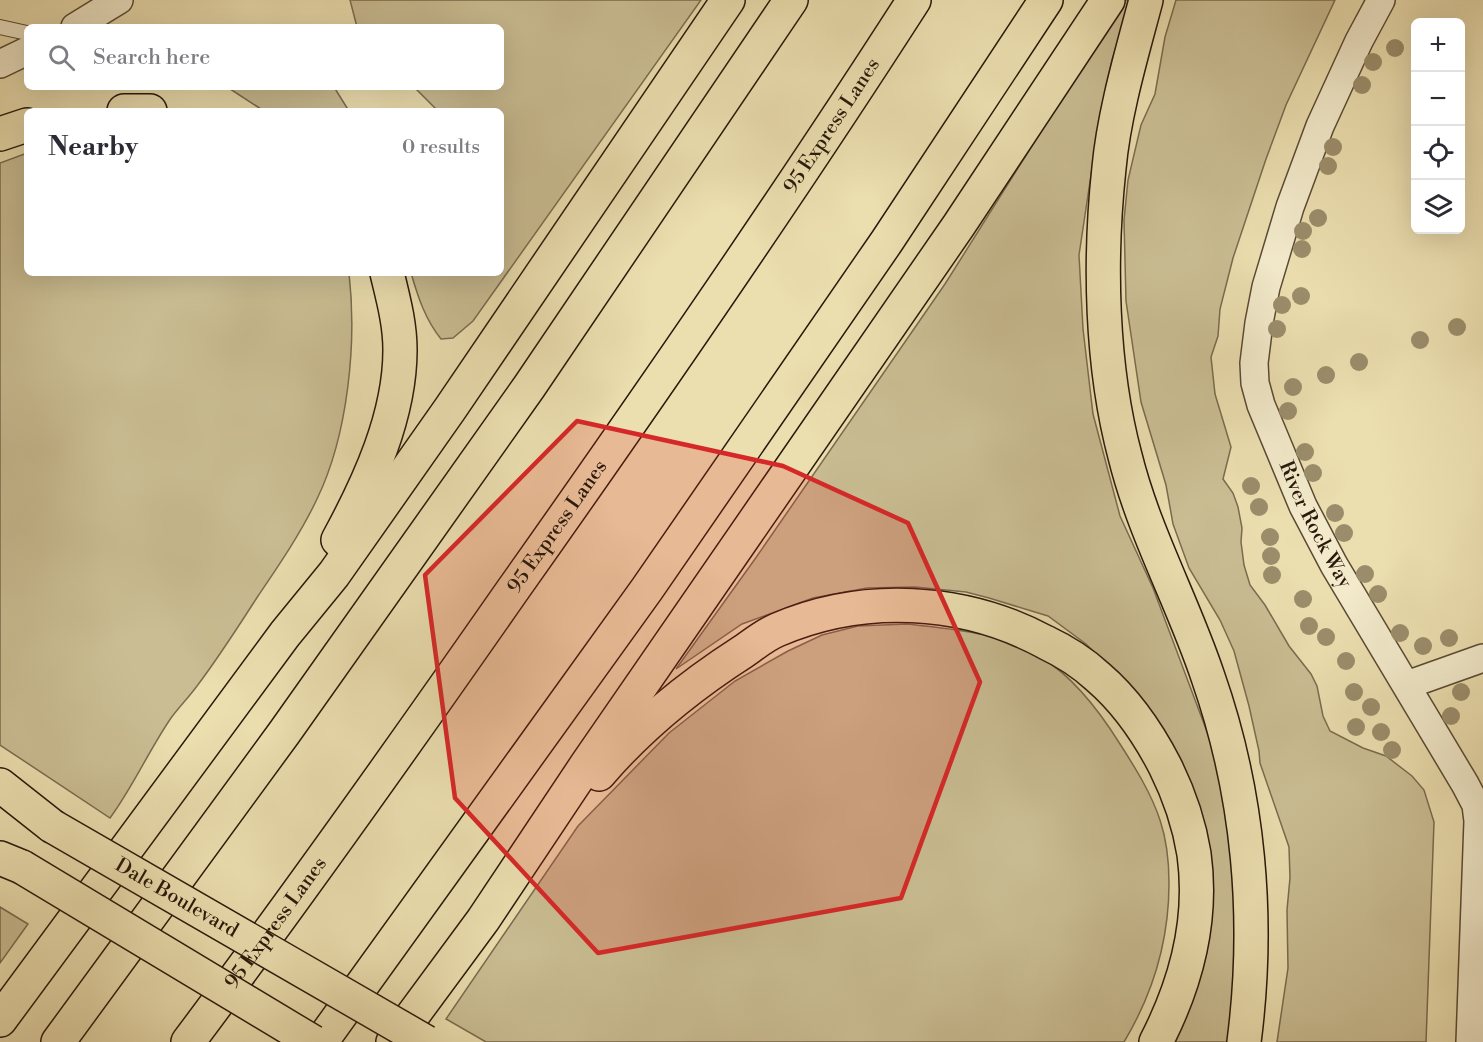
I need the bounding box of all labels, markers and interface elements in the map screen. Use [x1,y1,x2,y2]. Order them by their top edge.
map controls [1411,18,1465,234]
button: + [1411,18,1465,72]
search box [24,24,504,90]
icon: search [45,41,78,74]
text: Search here [93,44,210,71]
street label: 95 Express Lanes [778,53,886,198]
button: − [1411,72,1465,126]
button: locate [1411,126,1465,180]
text: Nearby [48,131,138,163]
text: 0 results [402,135,480,160]
button: layers [1411,180,1465,234]
street label: 95 Express Lanes [502,455,613,598]
street label: River Rock Way [1273,457,1358,593]
street label: 95 Express Lanes [219,852,332,994]
street label: Dale Boulevard [111,853,243,944]

